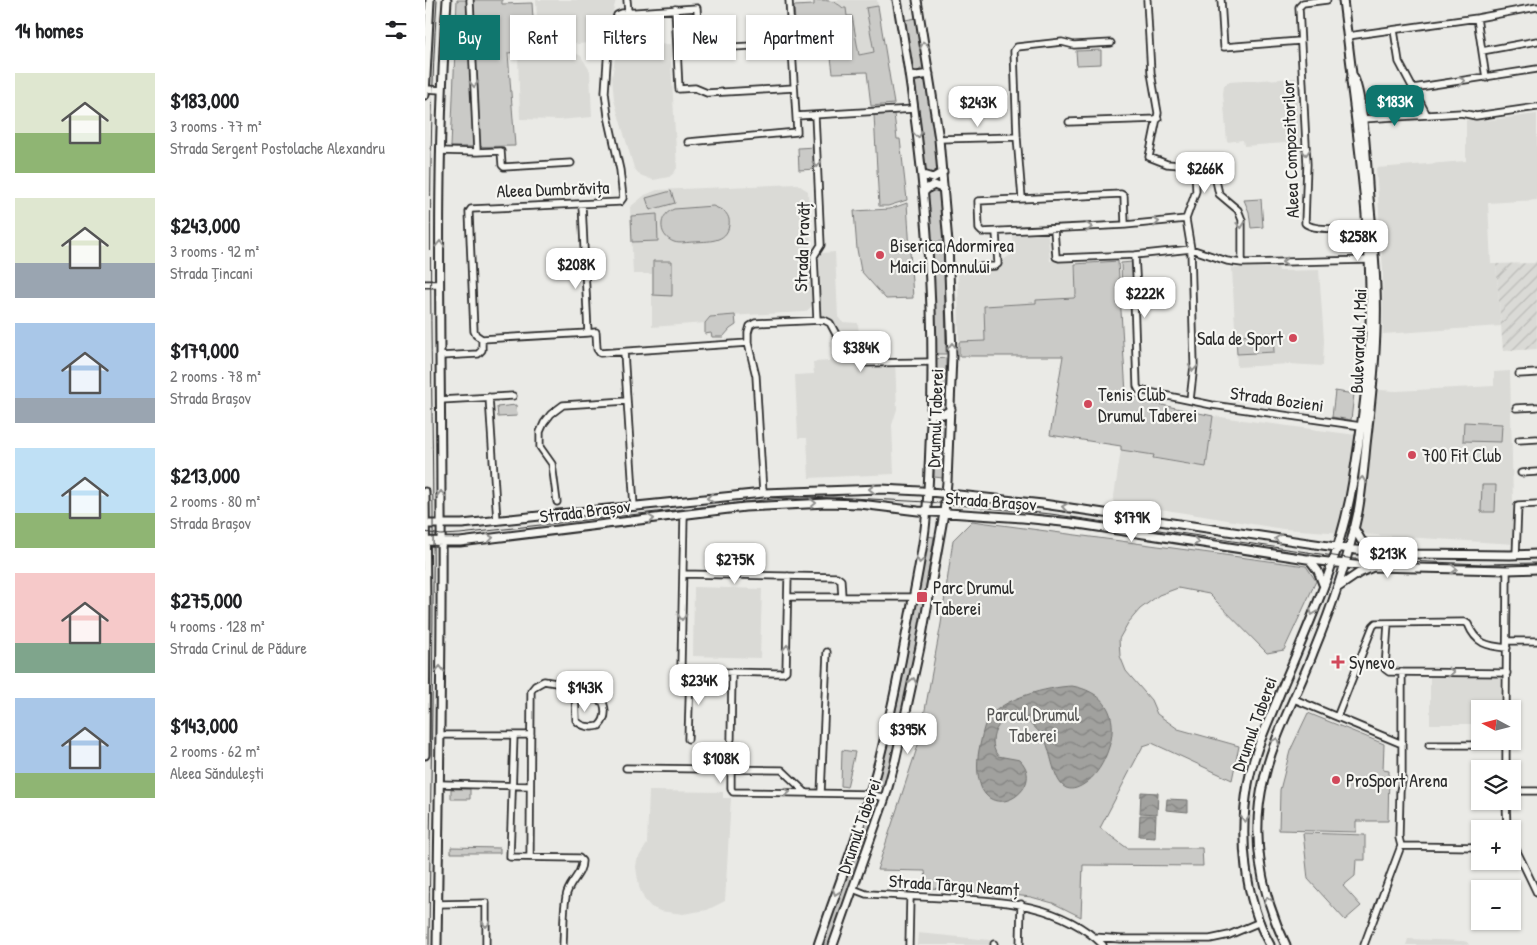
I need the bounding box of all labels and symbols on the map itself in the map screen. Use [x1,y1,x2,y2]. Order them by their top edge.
one-way arrow [920,41,930,50]
one-way arrow [1457,77,1466,87]
street label: Aleea Compozitorilor [1275,79,1305,219]
one-way arrow [469,80,479,88]
pin: $183K [1360,84,1430,127]
pin: $243K [943,86,1013,128]
one-way arrow [912,131,923,139]
one-way arrow [1301,149,1312,157]
pin: $266K [1170,152,1240,194]
one-way arrow [812,160,823,168]
street label: Aleea Dumbrăvița [496,175,610,203]
street label: Strada Pravăț [788,201,816,292]
one-way arrow [1151,218,1160,228]
pin: $258K [1323,220,1393,262]
one-way arrow [1235,221,1246,229]
one-way arrow [1086,222,1094,233]
place label: Biserica Adormirea Maicii Domnului [890,233,1014,279]
one-way arrow [435,239,445,247]
pin: $208K [541,248,611,290]
marker: Biserica Adormirea Maicii Domnului [874,249,886,261]
one-way arrow [1281,257,1288,267]
pin: $222K [1110,276,1180,319]
street label: Bulevardul 1 Mai [1344,288,1372,394]
place label: Sala de Sport [1197,326,1284,351]
pin: $384K [826,330,896,373]
marker: Sala de Sport [1287,332,1299,344]
one-way arrow [947,342,957,350]
one-way arrow [1188,364,1199,372]
street label: Drumul Taberei [921,368,949,468]
street label: Strada Bozieni [1229,380,1325,418]
place label: Tenis Club Drumul Taberei [1098,382,1197,428]
marker: Tenis Club Drumul Taberei [1082,398,1094,410]
place label: 700 Fit Club [1422,443,1502,468]
marker: 700 Fit Club [1406,449,1418,461]
one-way arrow [1357,475,1368,483]
one-way arrow [868,484,876,494]
street label: Strada Brașov [945,485,1037,517]
one-way arrow [436,489,446,497]
one-way arrow [705,492,713,503]
street label: Strada Brașov [538,493,632,529]
one-way arrow [810,498,817,508]
pin: $179K [1097,500,1167,543]
one-way arrow [1061,503,1069,513]
one-way arrow [647,514,655,525]
one-way arrow [486,533,494,544]
one-way arrow [1273,534,1281,545]
one-way arrow [1192,536,1200,546]
pin: $213K [1353,536,1423,579]
pin: $275K [700,542,770,585]
one-way arrow [915,556,926,564]
one-way arrow [1450,564,1458,574]
place label: Parc Drumul Taberei [933,575,1014,621]
marker: Parc Drumul Taberei [915,590,929,604]
one-way arrow [1309,607,1319,616]
one-way arrow [677,613,687,621]
one-way arrow [782,644,792,652]
place label: Synevo [1349,650,1395,675]
marker: Synevo [1331,655,1345,669]
pin: $234K [664,664,734,706]
one-way arrow [435,665,445,672]
one-way arrow [1447,667,1455,678]
pin: $143K [550,670,620,713]
street label: Drumul Taberei [1225,673,1283,775]
one-way arrow [908,677,918,685]
north arrow [1471,700,1521,750]
park label: Parcul Drumul Taberei [987,702,1080,748]
pin: $395K [873,712,943,755]
one-way arrow [1270,737,1280,746]
pin: $108K [686,742,756,784]
place label: ProSport Arena [1346,768,1447,793]
marker: ProSport Arena [1330,774,1342,786]
street label: Drumul Taberei [831,775,887,877]
one-way arrow [783,787,791,798]
one-way arrow [1240,816,1250,823]
street label: Strada Târgu Neamț [888,868,1021,902]
one-way arrow [832,887,842,896]
one-way arrow [1263,896,1273,904]
one-way arrow [481,920,491,928]

